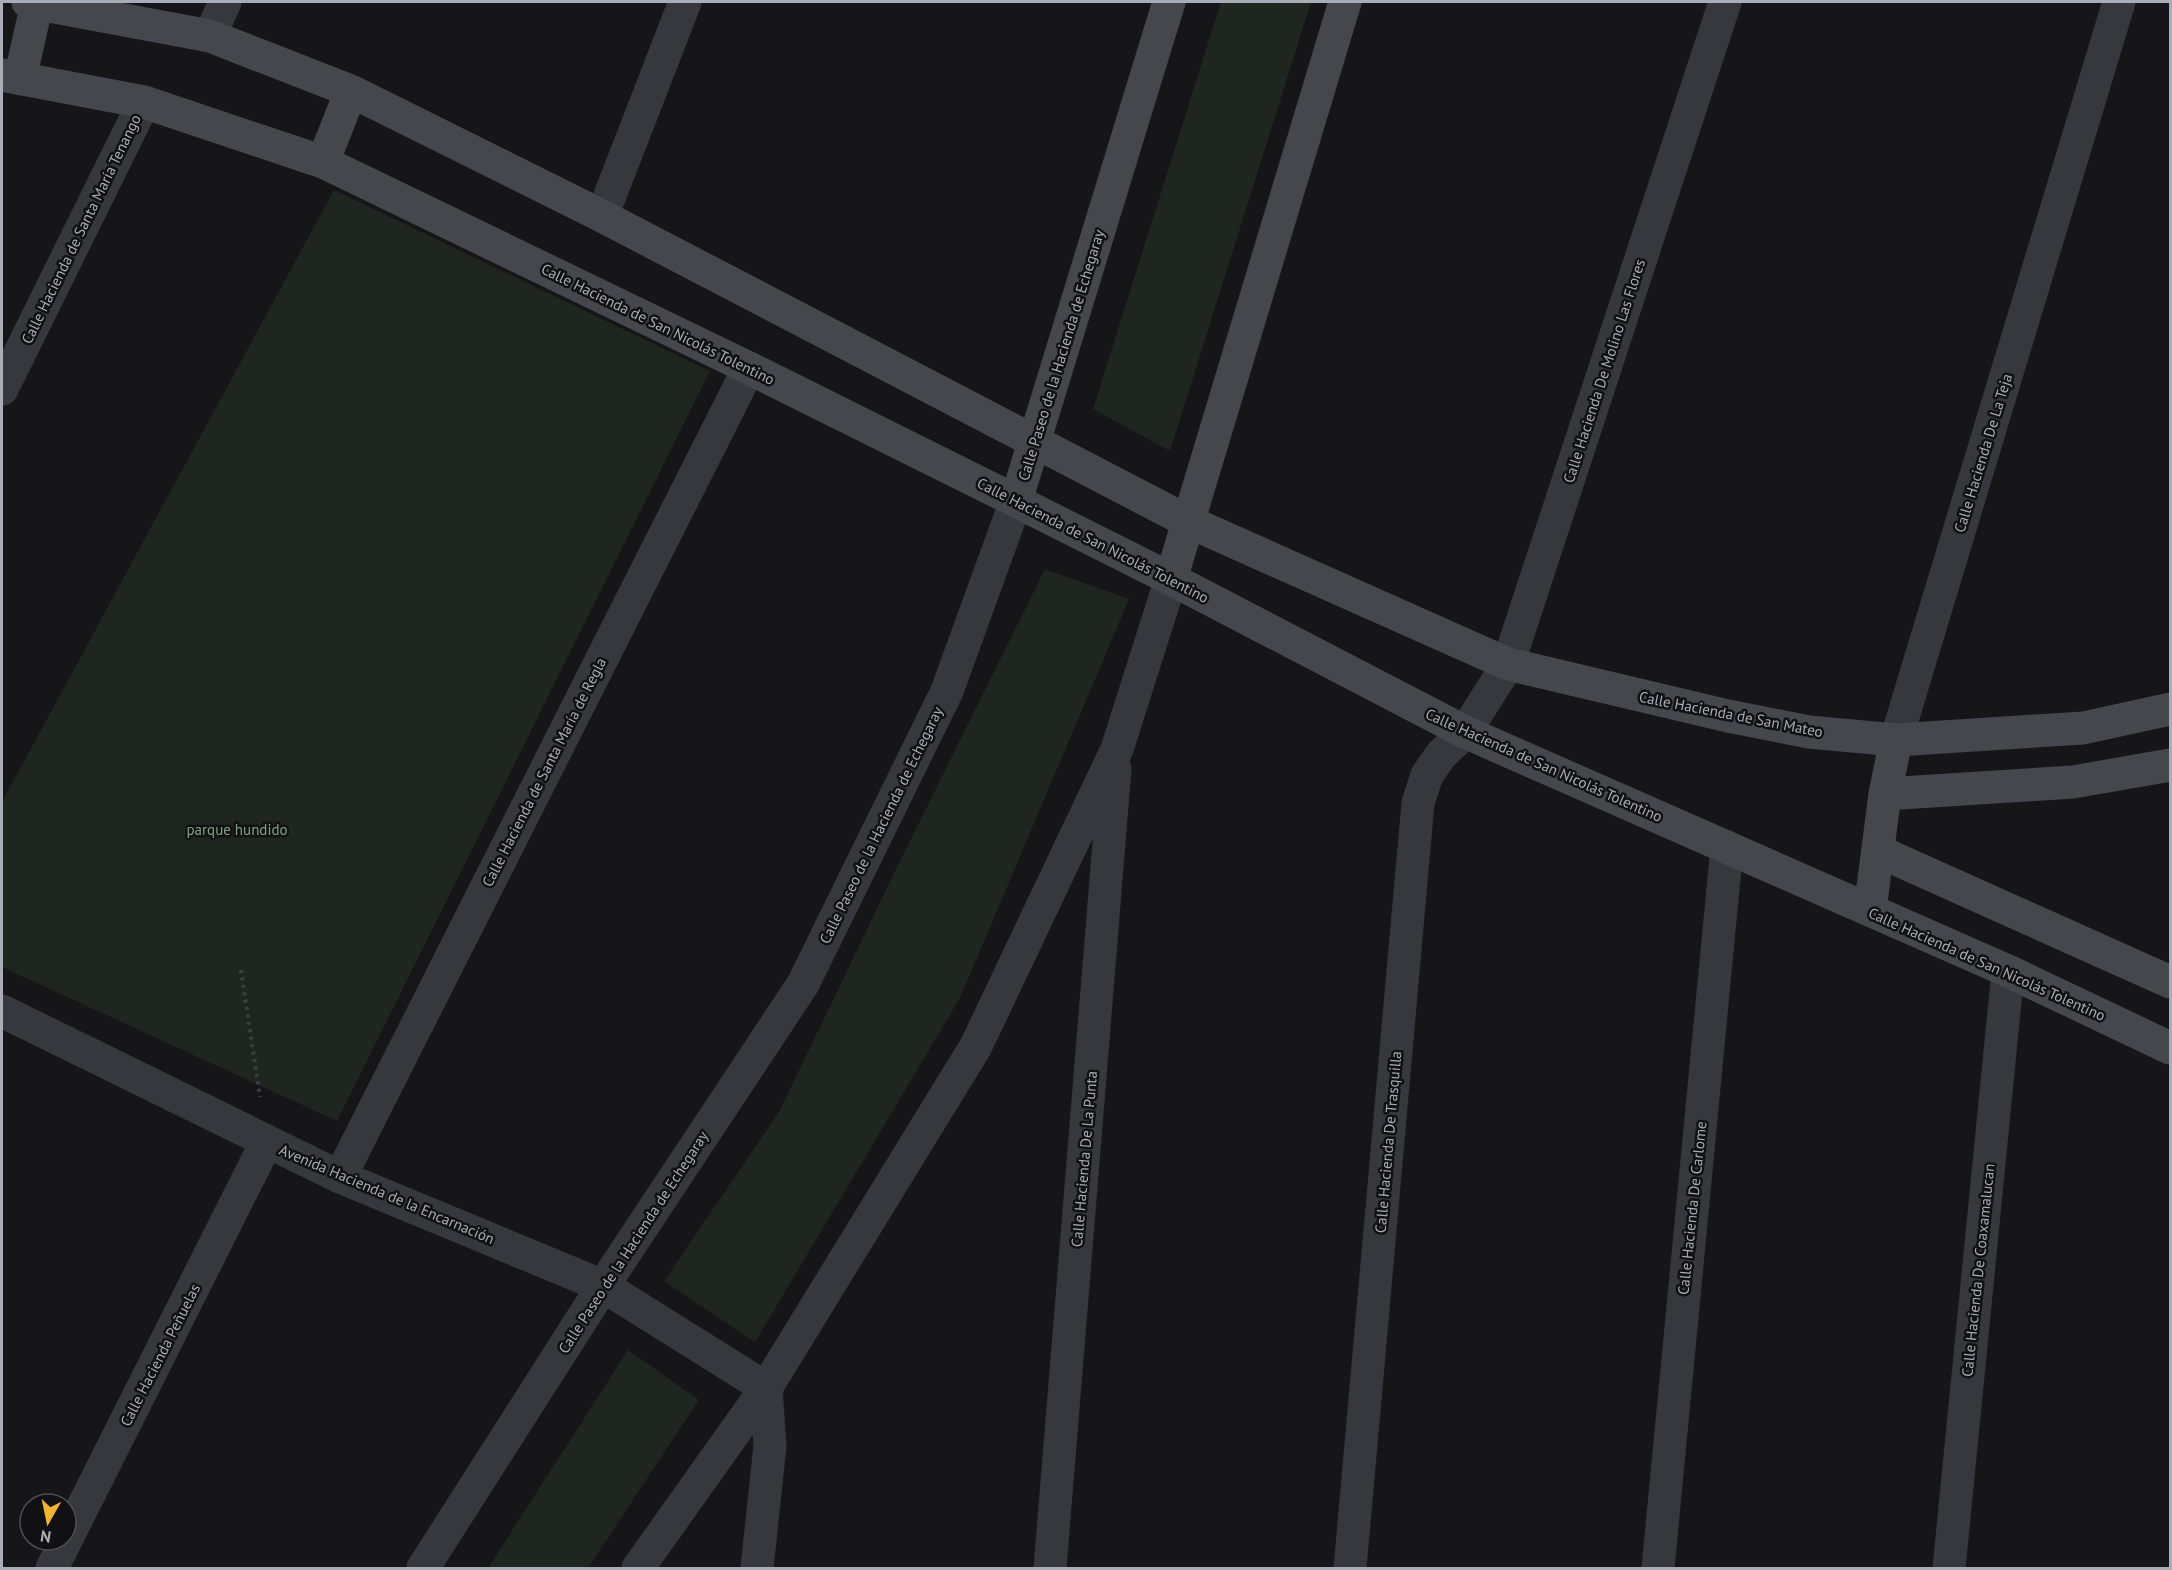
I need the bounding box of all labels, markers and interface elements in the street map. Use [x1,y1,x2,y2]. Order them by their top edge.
street label: Calle Hacienda de Santa María Tenango [17,111,145,347]
street label: Calle Paseo de la Hacienda de Echegaray [1014,227,1108,483]
street label: Calle Hacienda De Molino Las Flores [1559,257,1649,485]
street label: Calle Hacienda de San Nicolás Tolentino [538,259,778,389]
street label: Calle Hacienda De La Teja [1950,371,2016,535]
street label: Calle Hacienda de San Nicolás Tolentino [974,473,1212,607]
street label: Calle Hacienda de Santa María de Regla [478,654,610,890]
street label: Calle Hacienda de San Mateo [1637,687,1825,741]
street label: Calle Paseo de la Hacienda de Echegaray [815,703,947,947]
street label: Calle Hacienda de San Nicolás Tolentino [1423,704,1665,826]
park label: parque hundido [186,820,288,839]
street label: Calle Hacienda de San Nicolás Tolentino [1866,903,2108,1025]
street label: Calle Hacienda De Trasquilla [1371,1050,1405,1234]
street label: Calle Hacienda De La Punta [1067,1070,1101,1248]
street label: Calle Hacienda De Carlome [1673,1120,1711,1296]
street label: Calle Paseo de la Hacienda de Echegaray [554,1127,712,1357]
street label: Avenida Hacienda de la Encarnación [276,1140,498,1248]
street label: Calle Hacienda De Coaxamalucan [1957,1162,1999,1378]
street label: Calle Hacienda Peñuelas [116,1281,204,1429]
north arrow [18,1492,78,1552]
text: N [39,1526,52,1548]

